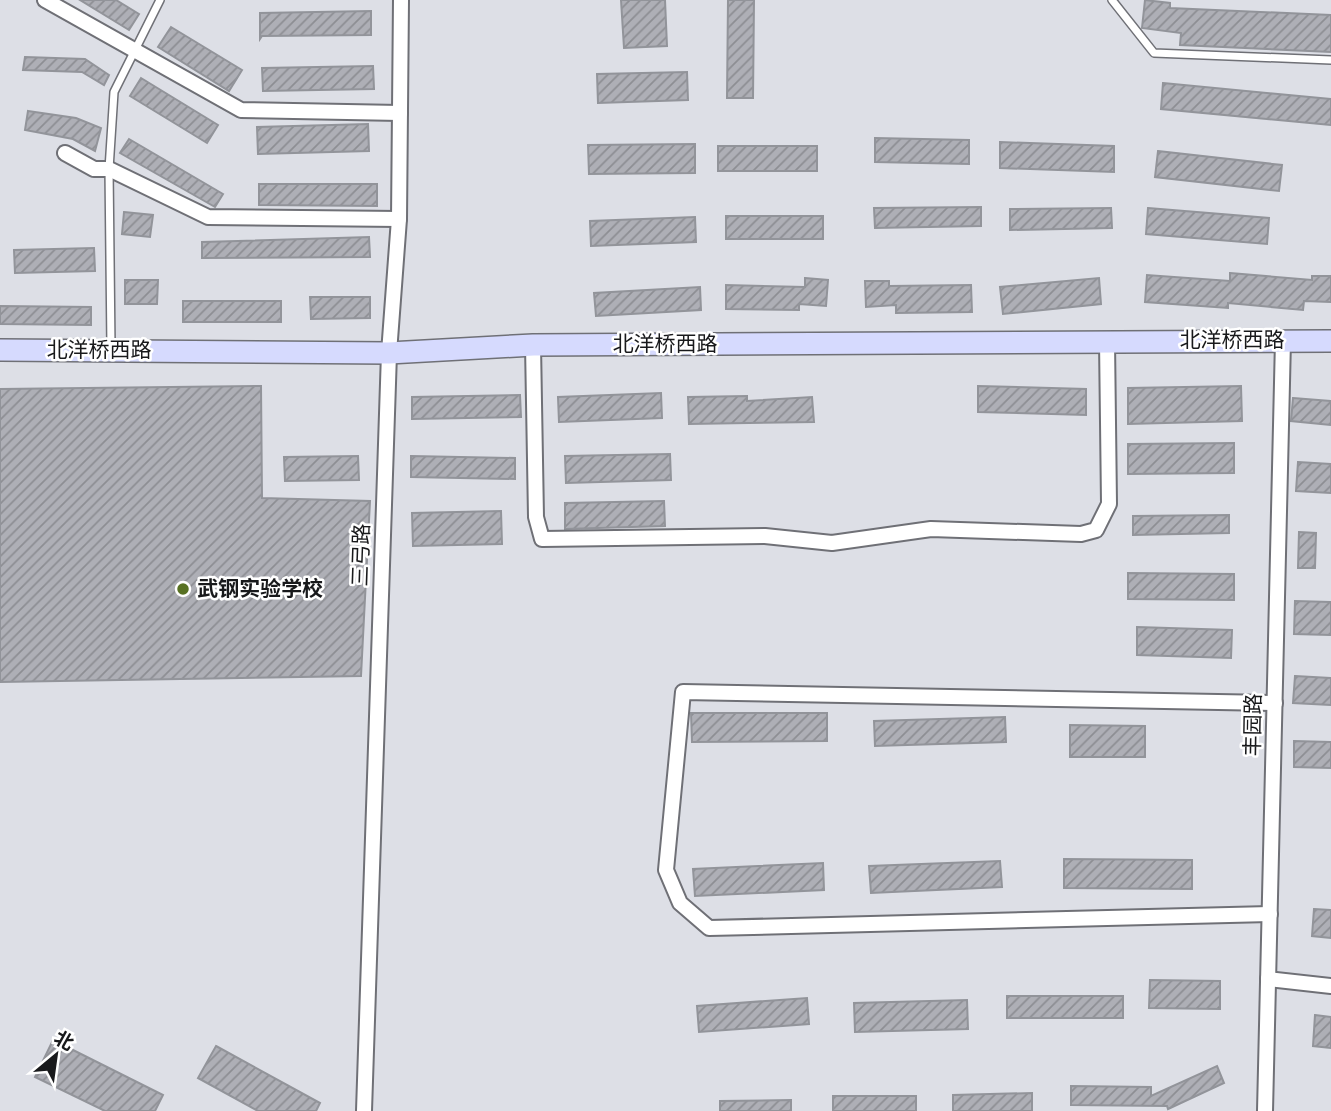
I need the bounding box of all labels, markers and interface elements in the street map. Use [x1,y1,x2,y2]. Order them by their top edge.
street label: 北洋桥西路 [1180,326,1285,351]
street label: 北洋桥西路 [613,330,718,355]
street label: 北洋桥西路 [47,336,152,361]
street label: 三弓路 [346,523,373,587]
place label: 武钢实验学校 [197,575,323,600]
marker: 武钢实验学校 [175,581,191,597]
street label: 丰园路 [1238,693,1265,757]
north arrow [21,1020,91,1090]
text: 北 [51,1025,78,1054]

